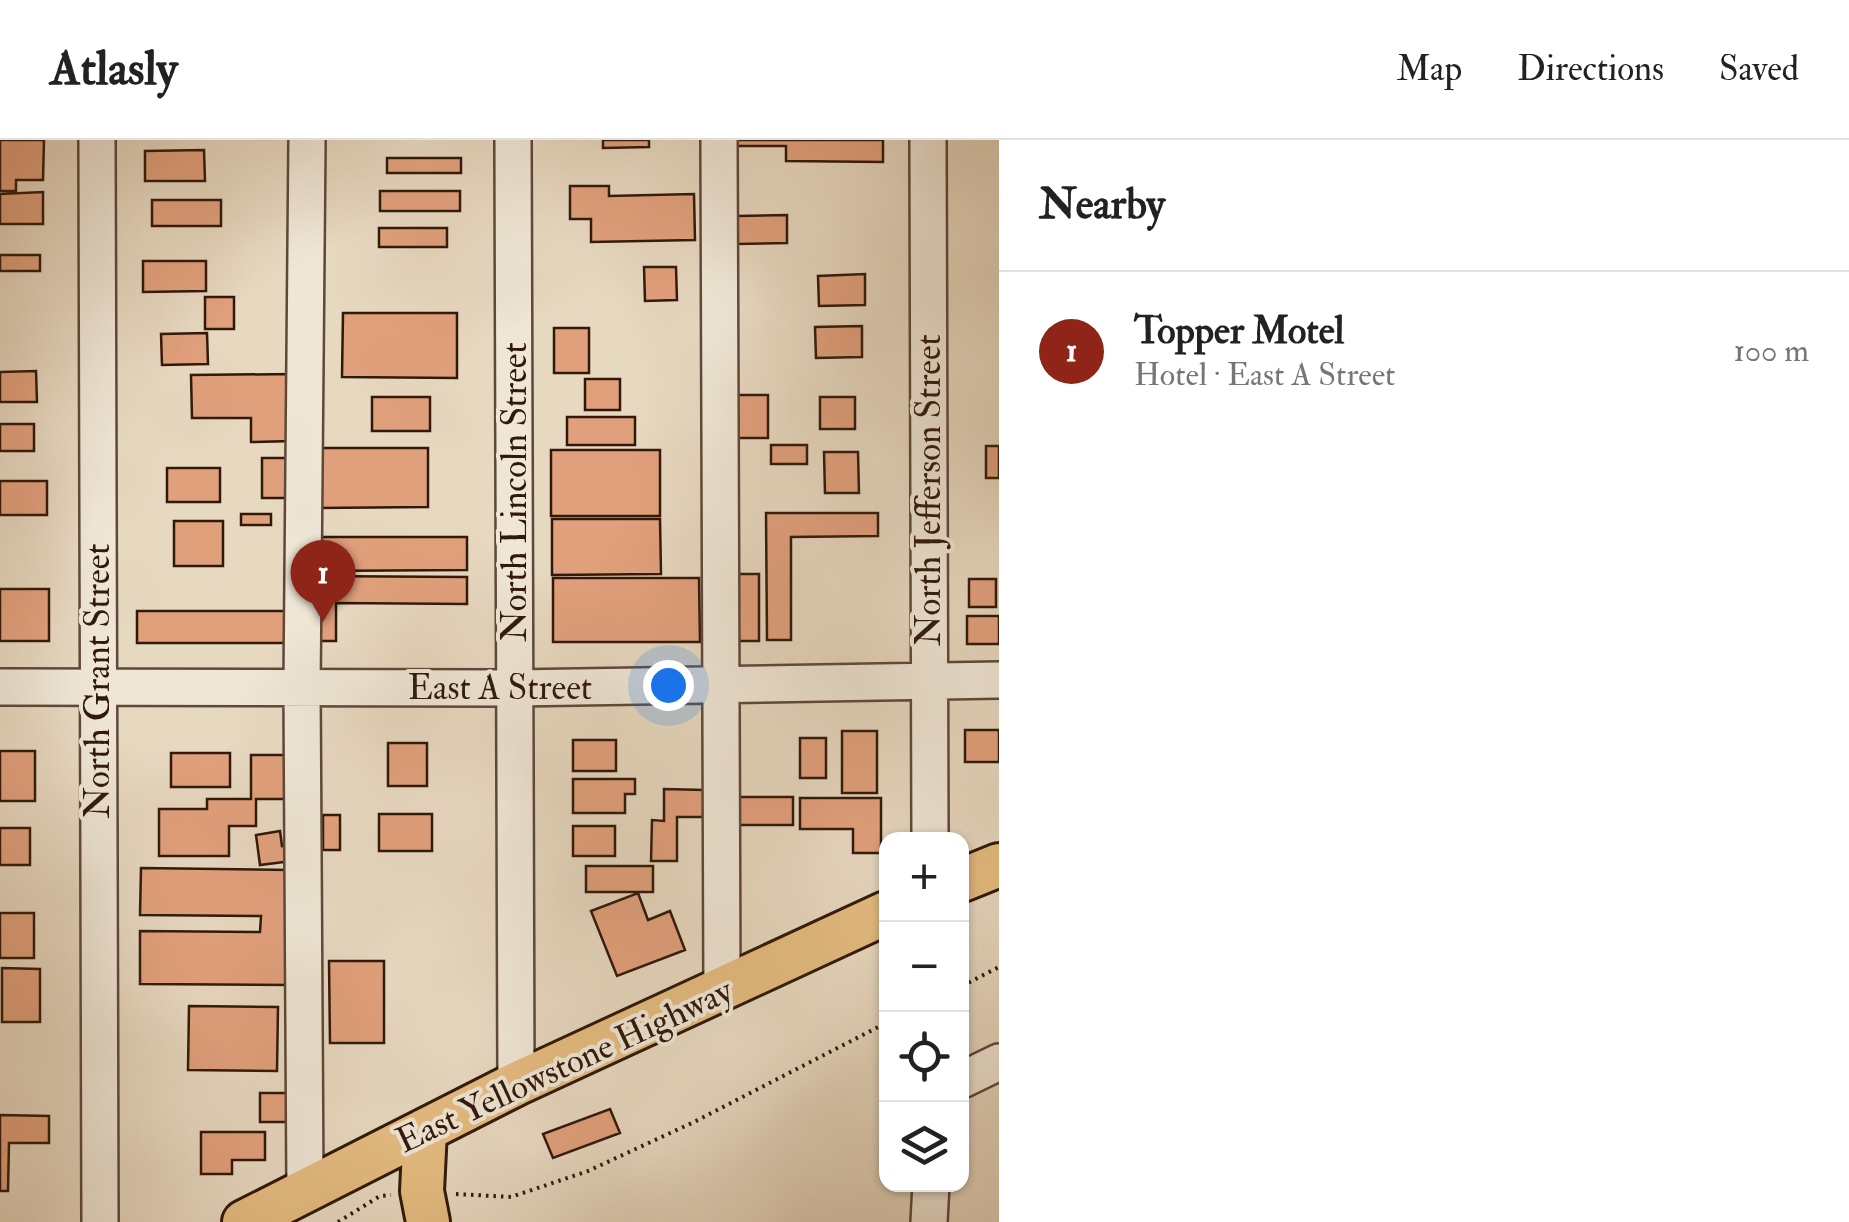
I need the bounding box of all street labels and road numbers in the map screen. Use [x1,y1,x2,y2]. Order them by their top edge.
street label: North Jefferson Street [907,334,951,646]
street label: North Lincoln Street [493,342,537,642]
street label: North Grant Street [76,543,120,819]
street label: East A Street [408,666,592,710]
street label: East Yellowstone Highway [389,968,740,1163]

